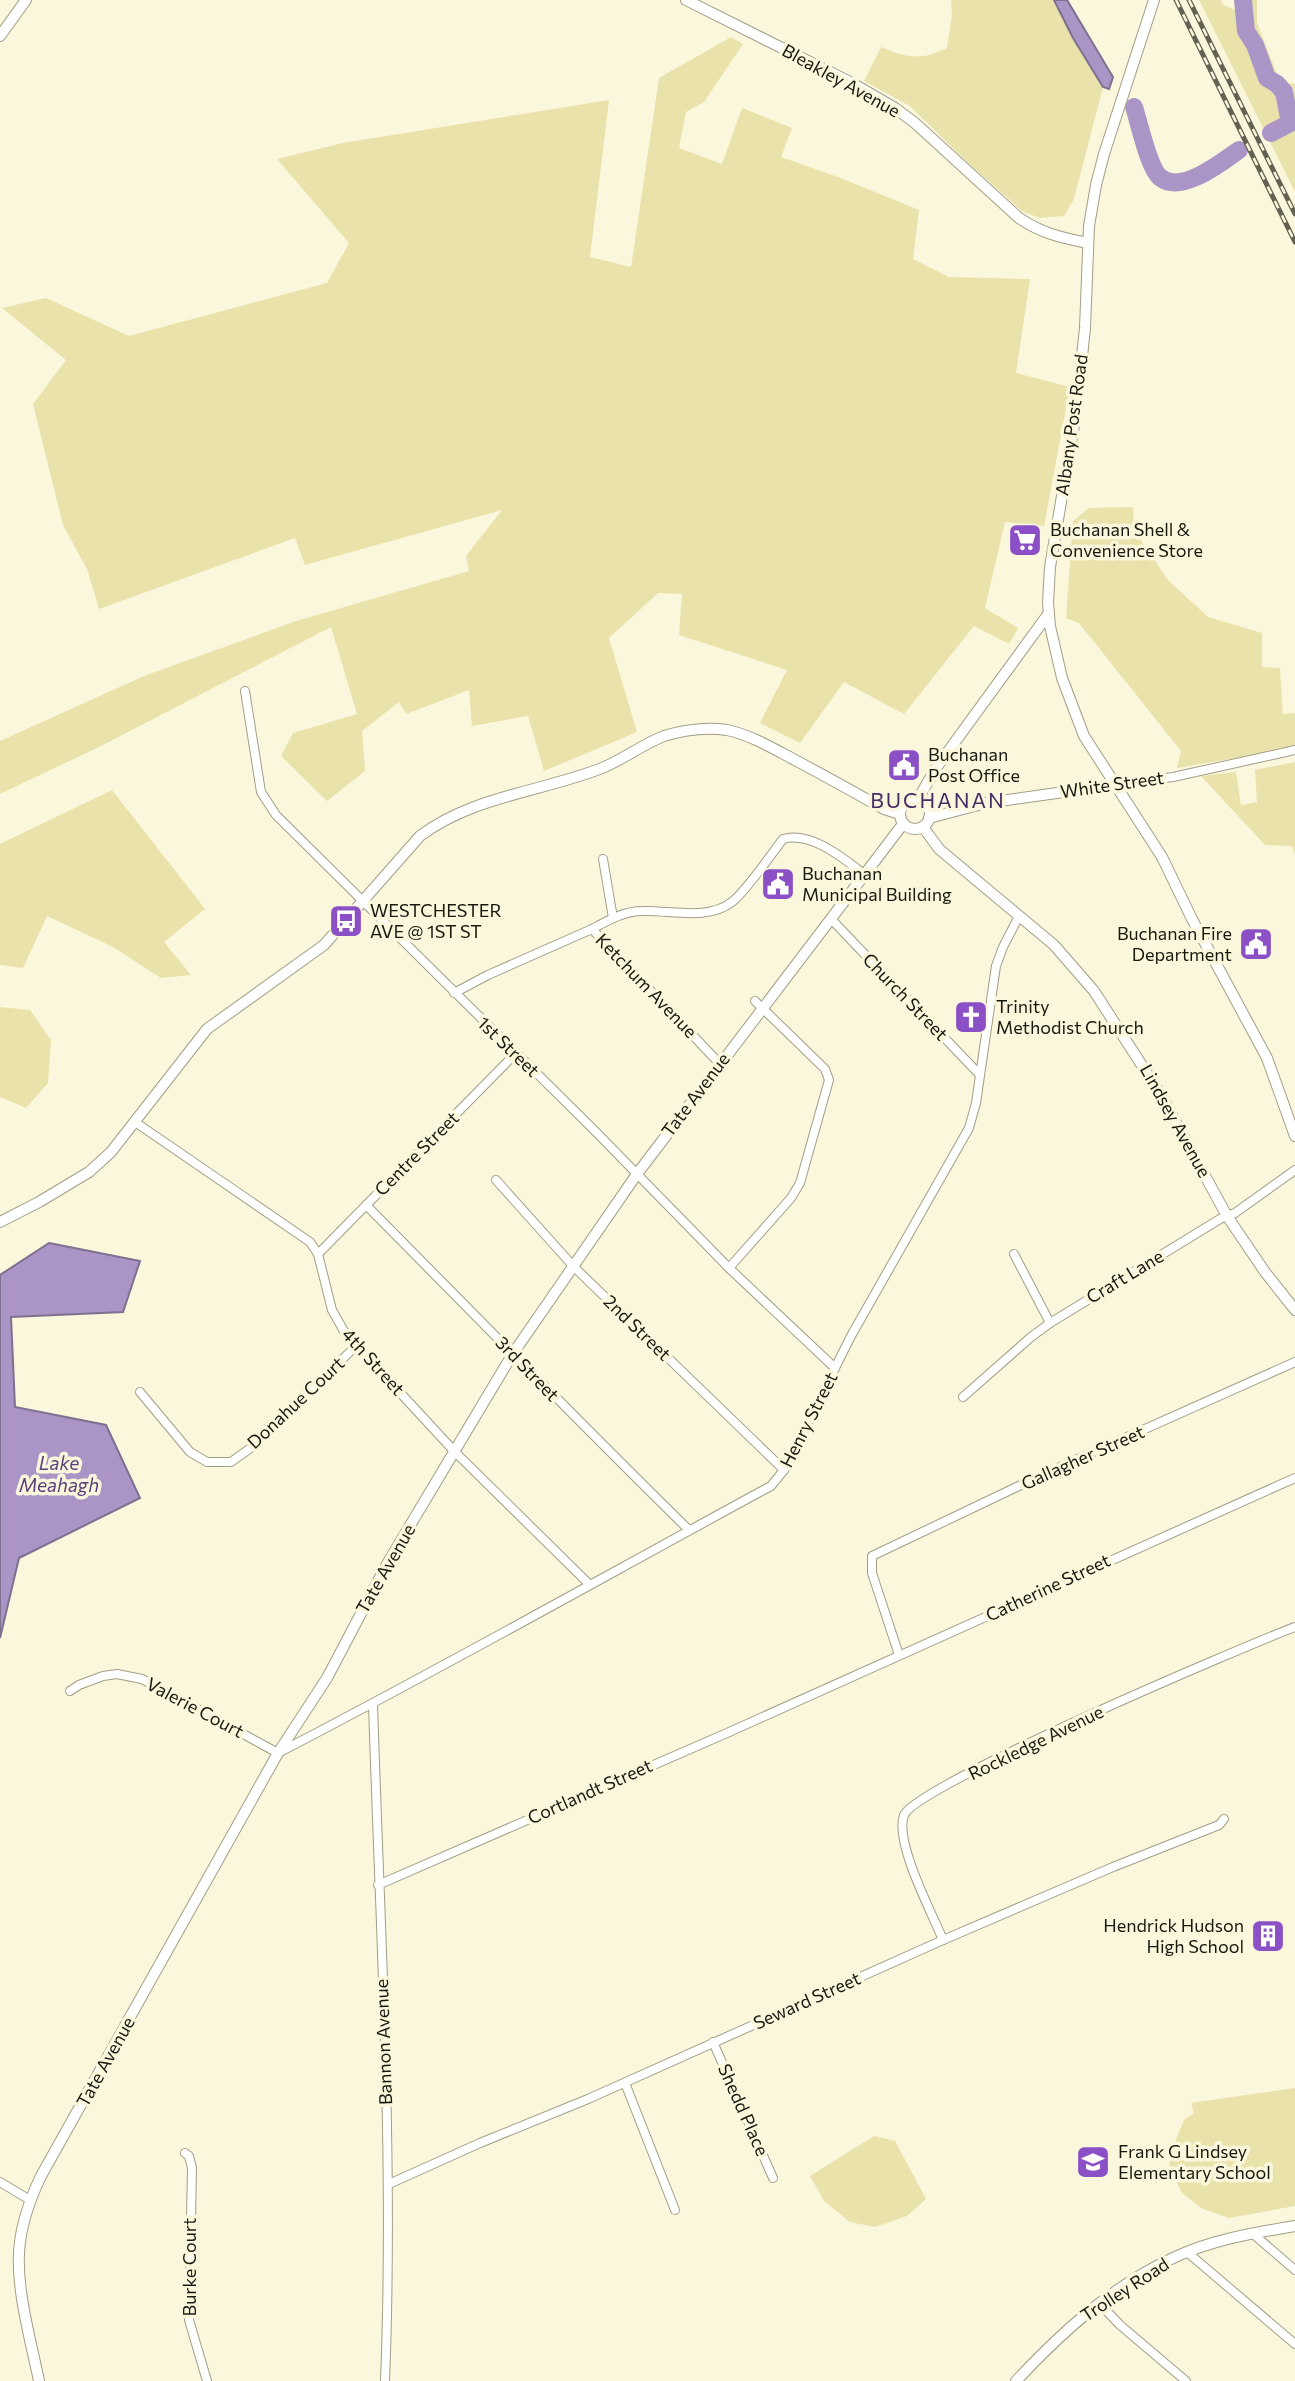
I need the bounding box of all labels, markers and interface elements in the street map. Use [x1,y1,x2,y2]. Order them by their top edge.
street label: Bleakley Avenue [779,39,904,122]
street label: Albany Post Road [1050,353,1092,497]
place label: Buchanan Shell & Convenience Store [1050,518,1203,561]
supermarket icon: Buchanan Shell & Convenience Store [1006,521,1044,559]
place label: Buchanan Post Office [928,743,1020,786]
public building icon: Buchanan Post Office [885,746,923,784]
street label: White Street [1059,766,1165,802]
district label: BUCHANAN [870,787,1006,812]
place label: Buchanan Municipal Building [802,862,952,905]
public building icon: Buchanan Municipal Building [759,865,797,903]
place label: WESTCHESTER AVE @ 1ST ST [370,899,501,942]
bus stop icon: WESTCHESTER AVE @ 1ST ST [327,902,365,940]
place label: Buchanan Fire Department [1117,922,1232,965]
public building icon: Buchanan Fire Department [1237,925,1275,963]
street label: Ketchum Avenue [591,929,702,1042]
street label: Church Street [859,948,953,1045]
place label: Trinity Methodist Church [996,995,1144,1038]
church icon: Trinity Methodist Church [952,998,990,1036]
street label: 1st Street [473,1011,544,1081]
street label: Tate Avenue [656,1048,734,1141]
street label: Lindsey Avenue [1136,1060,1216,1181]
street label: Centre Street [370,1107,463,1200]
street label: Craft Lane [1082,1245,1167,1308]
street label: 2nd Street [599,1290,676,1365]
street label: 4th Street [338,1323,410,1399]
street label: 3rd Street [491,1331,564,1405]
street label: Donahue Court [242,1352,348,1453]
street label: Henry Street [775,1368,842,1471]
street label: Gallagher Street [1018,1420,1147,1494]
water label: Lake Meahagh [19,1451,99,1496]
street label: Tate Avenue [351,1520,420,1617]
street label: Catherine Street [982,1549,1113,1626]
street label: Valerie Court [143,1672,248,1742]
street label: Rockledge Avenue [964,1700,1107,1784]
street label: Cortlandt Street [524,1754,655,1828]
place label: Hendrick Hudson High School [1103,1914,1244,1957]
building icon: Hendrick Hudson High School [1249,1917,1287,1955]
street label: Seward Street [750,1967,864,2034]
street label: Bannon Avenue [370,1979,396,2105]
street label: Tate Avenue [71,2013,139,2110]
street label: Shedd Place [714,2060,774,2159]
place label: Frank G Lindsey Elementary School [1118,2140,1271,2183]
school or university icon: Frank G Lindsey Elementary School [1074,2143,1112,2181]
street label: Burke Court [178,2218,200,2316]
street label: Trolley Road [1076,2252,1173,2326]

